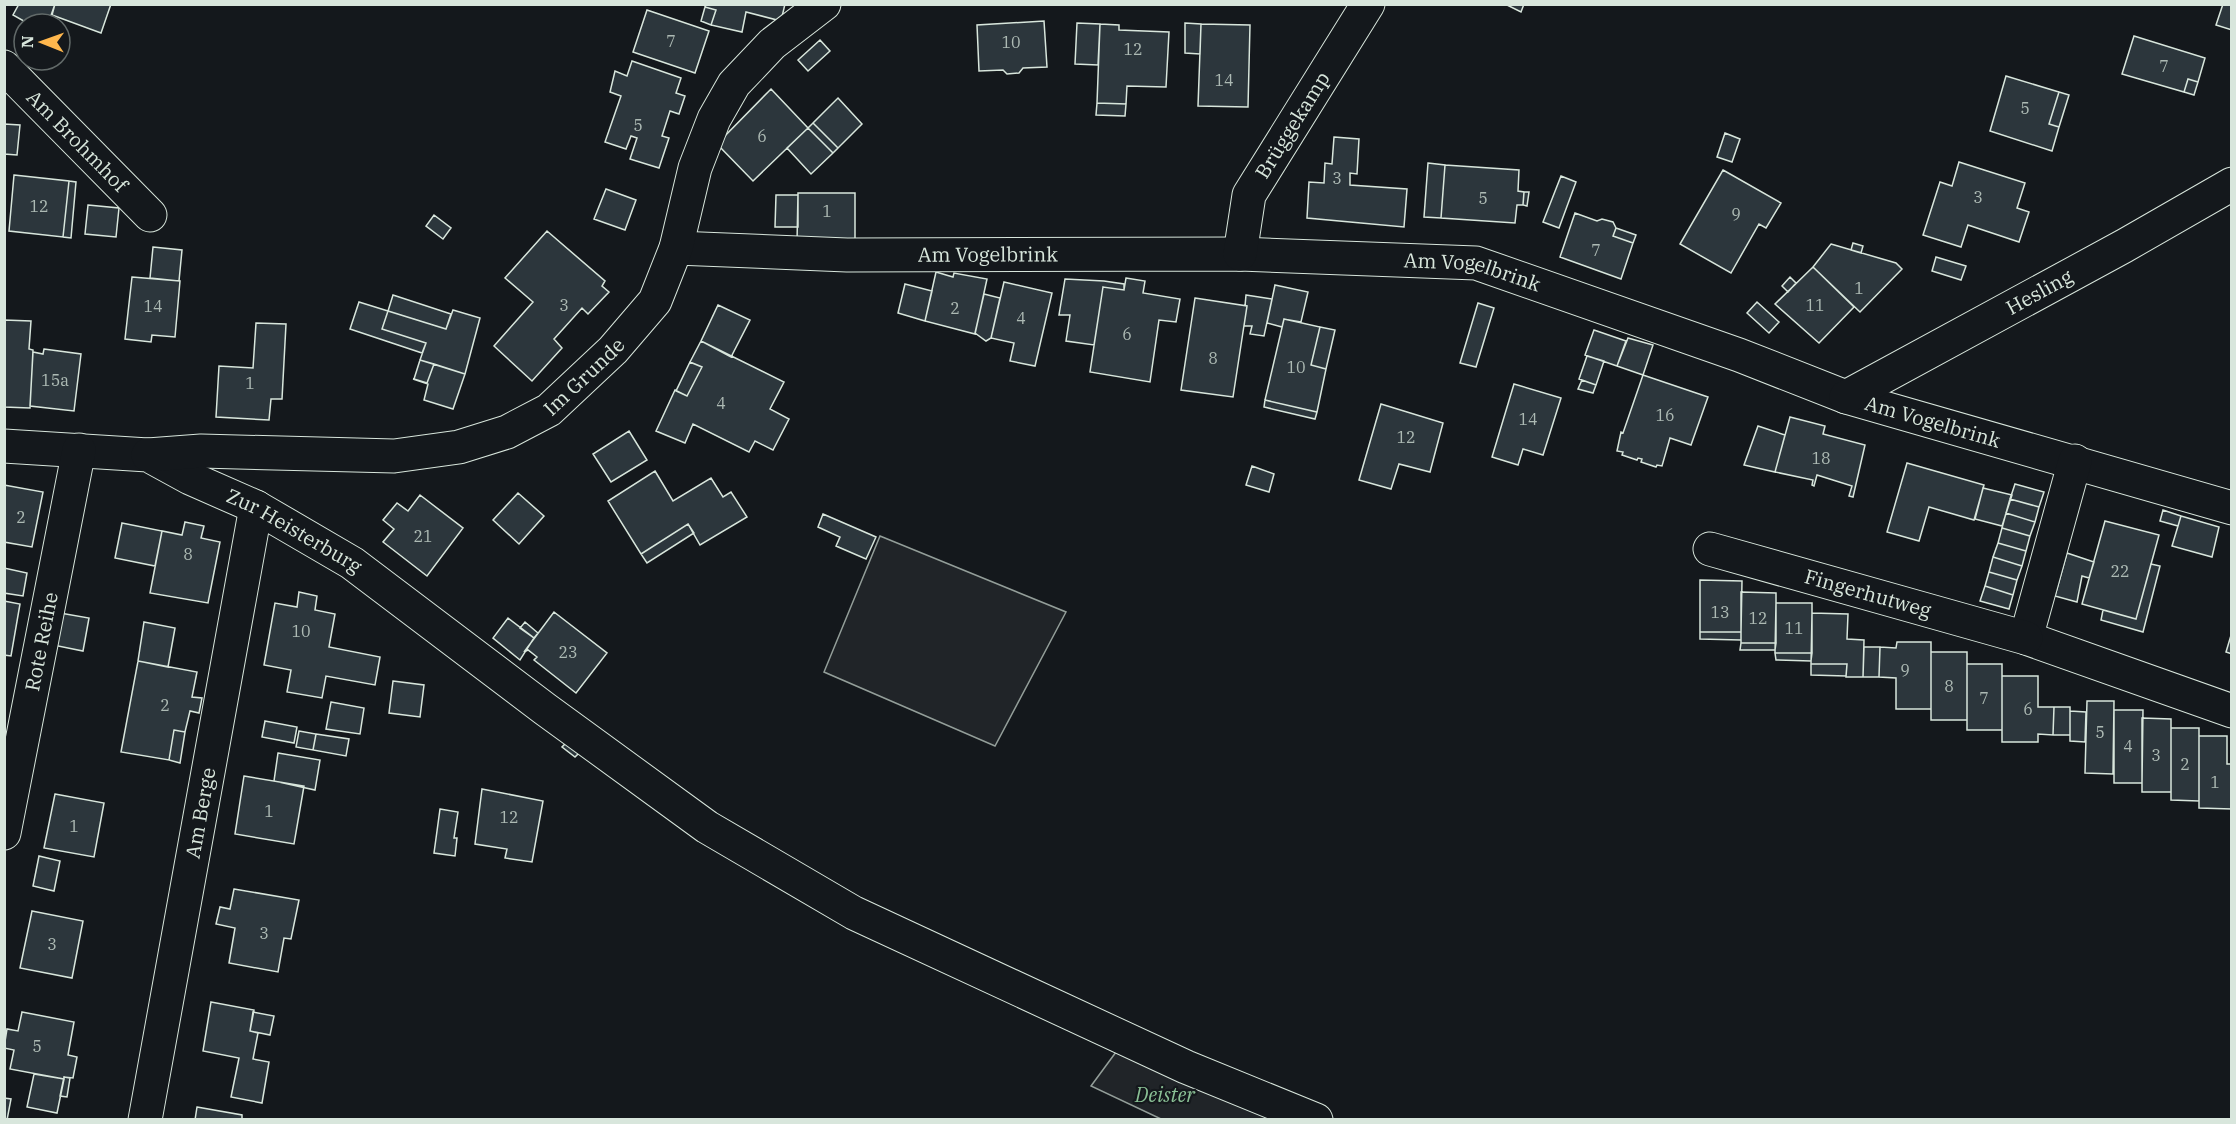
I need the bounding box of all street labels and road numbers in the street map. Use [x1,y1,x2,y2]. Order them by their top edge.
street label: Brüggekamp [1249,66,1336,184]
street label: Am Brohmhof [21,84,135,198]
street label: Am Vogelbrink [918,240,1058,268]
street label: Am Vogelbrink [1403,246,1545,298]
street label: Hesling [2001,262,2077,321]
street label: Im Grunde [537,332,631,421]
street label: Am Vogelbrink [1862,389,2004,454]
street label: Zur Heisterburg [222,482,368,579]
street label: Fingerhutweg [1802,562,1935,624]
street label: Rote Reihe [18,590,64,693]
street label: Am Berge [179,765,222,861]

